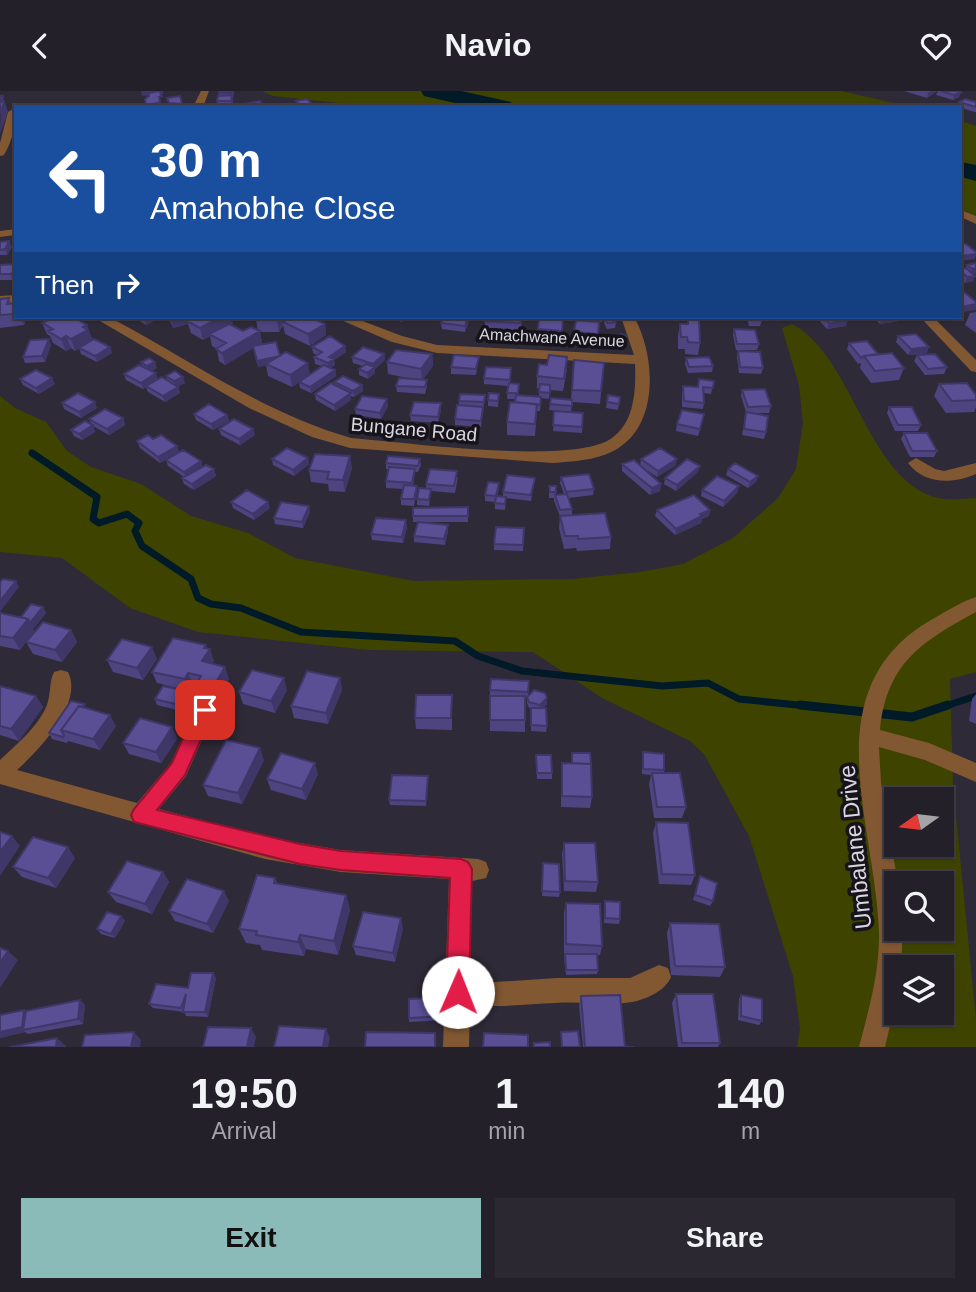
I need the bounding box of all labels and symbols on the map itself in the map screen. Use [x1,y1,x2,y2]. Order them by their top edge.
street label: Amachwane Avenue [479,325,625,350]
street label: Bungane Road [350,414,478,445]
pin [175,680,235,740]
street label: Umbalane Drive [833,764,877,930]
north arrow [884,787,954,857]
position arrow [421,955,495,1029]

